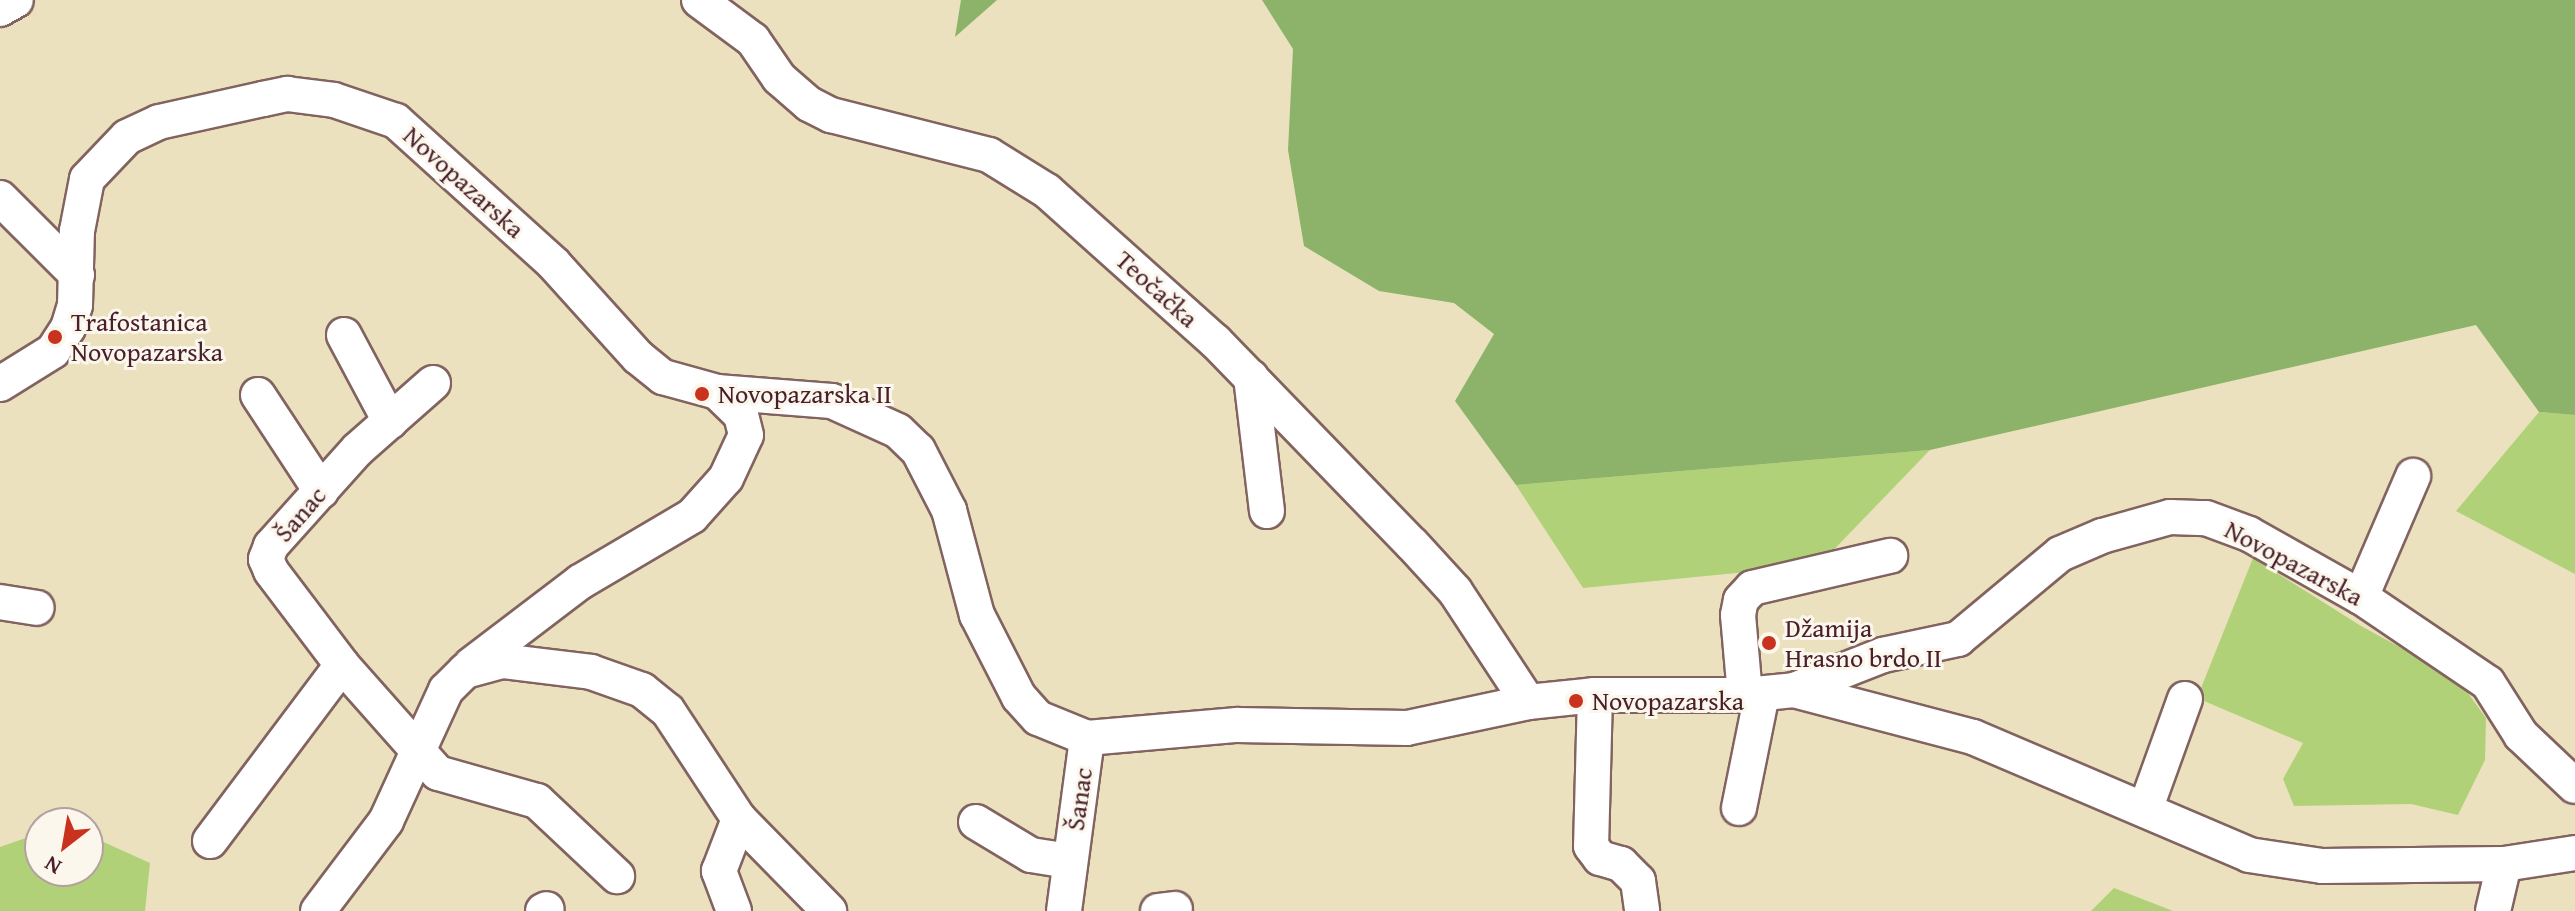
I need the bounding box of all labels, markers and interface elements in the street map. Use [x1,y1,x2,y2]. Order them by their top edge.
street label: Novopazarska [397,120,531,244]
street label: Teočačka [1109,244,1205,334]
place label: Trafostanica Novopazarska [71,306,223,368]
marker: Trafostanica Novopazarska [46,328,64,346]
place label: Novopazarska II [718,378,892,410]
marker: Novopazarska II [693,385,711,403]
street label: Šanac [267,480,333,548]
street label: Novopazarska [2220,514,2368,612]
place label: Džamija Hrasno brdo II [1785,612,1942,674]
marker: Džamija Hrasno brdo II [1760,634,1778,652]
place label: Novopazarska [1592,685,1744,717]
marker: Novopazarska [1567,692,1585,710]
street label: Šanac [1059,765,1099,833]
north arrow [24,807,104,887]
text: N [38,848,67,883]

